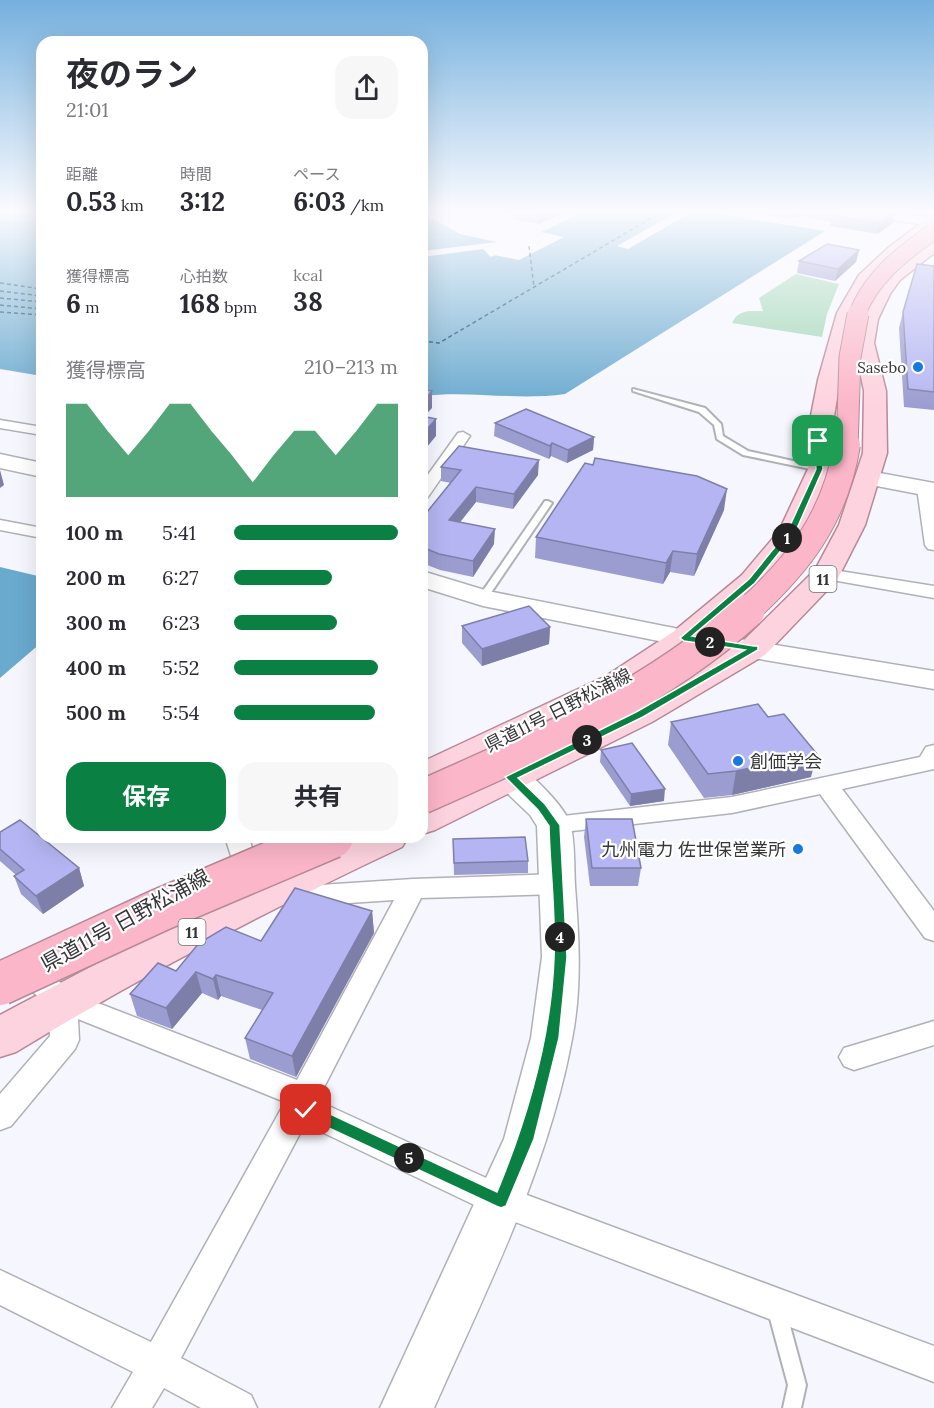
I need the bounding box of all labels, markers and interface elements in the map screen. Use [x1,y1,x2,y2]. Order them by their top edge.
text: 夜のラン [66,53,198,95]
button: share [335,56,398,119]
text: 21:01 [66,97,109,122]
text: 距離 [66,164,98,184]
text: 時間 [180,164,212,184]
text: ペース [293,164,341,184]
text: 0.53 [66,185,117,218]
text: 3:12 [180,185,225,218]
text: 6:03 [293,185,346,218]
text: km [117,195,144,215]
text: /km [346,195,384,215]
text: kcal [293,265,323,285]
text: 獲得標高 [66,266,130,286]
text: 心拍数 [180,266,228,286]
text: 38 [293,285,323,318]
text: 6 [66,287,81,320]
text: 168 [180,287,220,320]
text: m [81,297,99,317]
text: bpm [220,297,257,317]
text: 210–213 m [304,354,398,379]
text: 獲得標高 [66,357,146,382]
place label: Sasebo [857,358,906,377]
marker: Sasebo [911,360,925,374]
pin [792,415,843,466]
icon: arrive [801,424,834,457]
text: 100 m [66,520,123,545]
text: 5:41 [162,520,196,545]
pin: 1 [772,523,802,553]
text: 1 [784,528,790,548]
text: 200 m [66,565,126,590]
text: 6:27 [162,565,199,590]
road number: 11 [810,566,836,592]
text: 300 m [66,610,126,635]
text: 6:23 [162,610,200,635]
pin: 2 [695,627,725,657]
text: 2 [706,632,714,652]
text: 400 m [66,655,126,680]
text: 5:52 [162,655,200,680]
street label: 県道11号 日野松浦線 [481,663,635,757]
text: 500 m [66,700,126,725]
text: 5:54 [162,700,200,725]
pin: 3 [572,725,602,755]
text: 3 [583,730,591,750]
place label: 創価学会 [750,750,822,773]
marker: 創価学会 [731,754,745,768]
button: 保存 [66,762,226,831]
button: 共有 [238,762,398,831]
place label: 九州電力 佐世保営業所 [601,838,786,861]
marker: 九州電力 佐世保営業所 [791,842,805,856]
street label: 県道11号 日野松浦線 [36,863,214,977]
road number: 11 [178,919,206,945]
pin: 4 [545,922,575,952]
text: 4 [556,927,564,947]
pin [280,1084,331,1135]
icon: check [289,1093,322,1126]
pin: 5 [394,1143,424,1173]
text: 5 [405,1148,413,1168]

